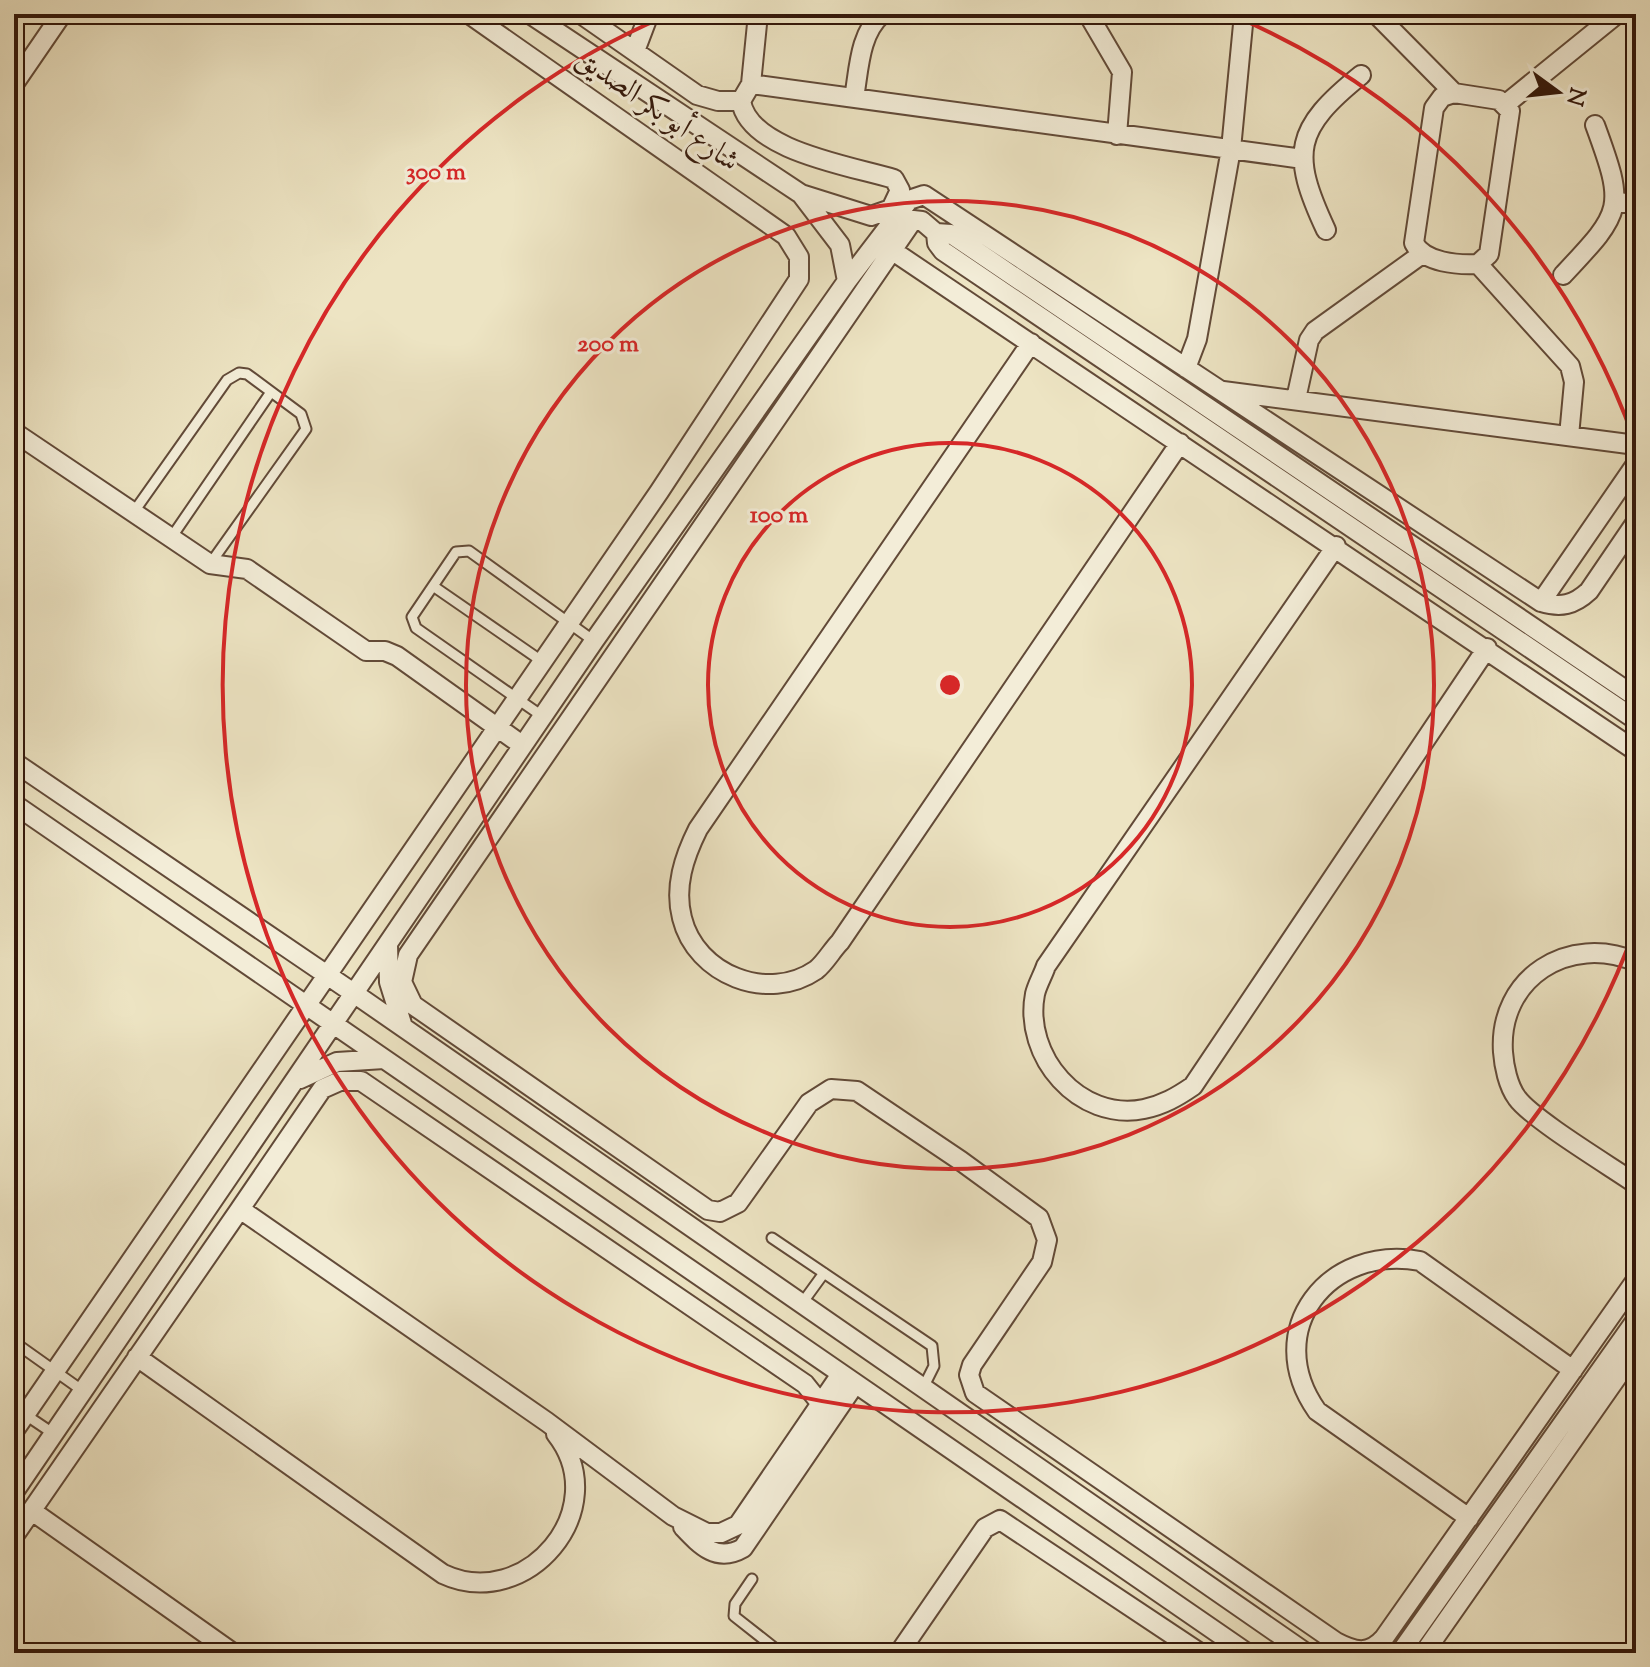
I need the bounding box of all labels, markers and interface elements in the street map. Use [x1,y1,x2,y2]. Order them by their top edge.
street label: شارع أبو بكر الصديق [566,37,749,184]
north arrow [1518,52,1598,132]
text: N [1557,84,1592,109]
text: 300 m [406,156,466,190]
text: 200 m [577,328,639,362]
text: 100 m [750,499,808,533]
centre of rings [936,671,964,699]

